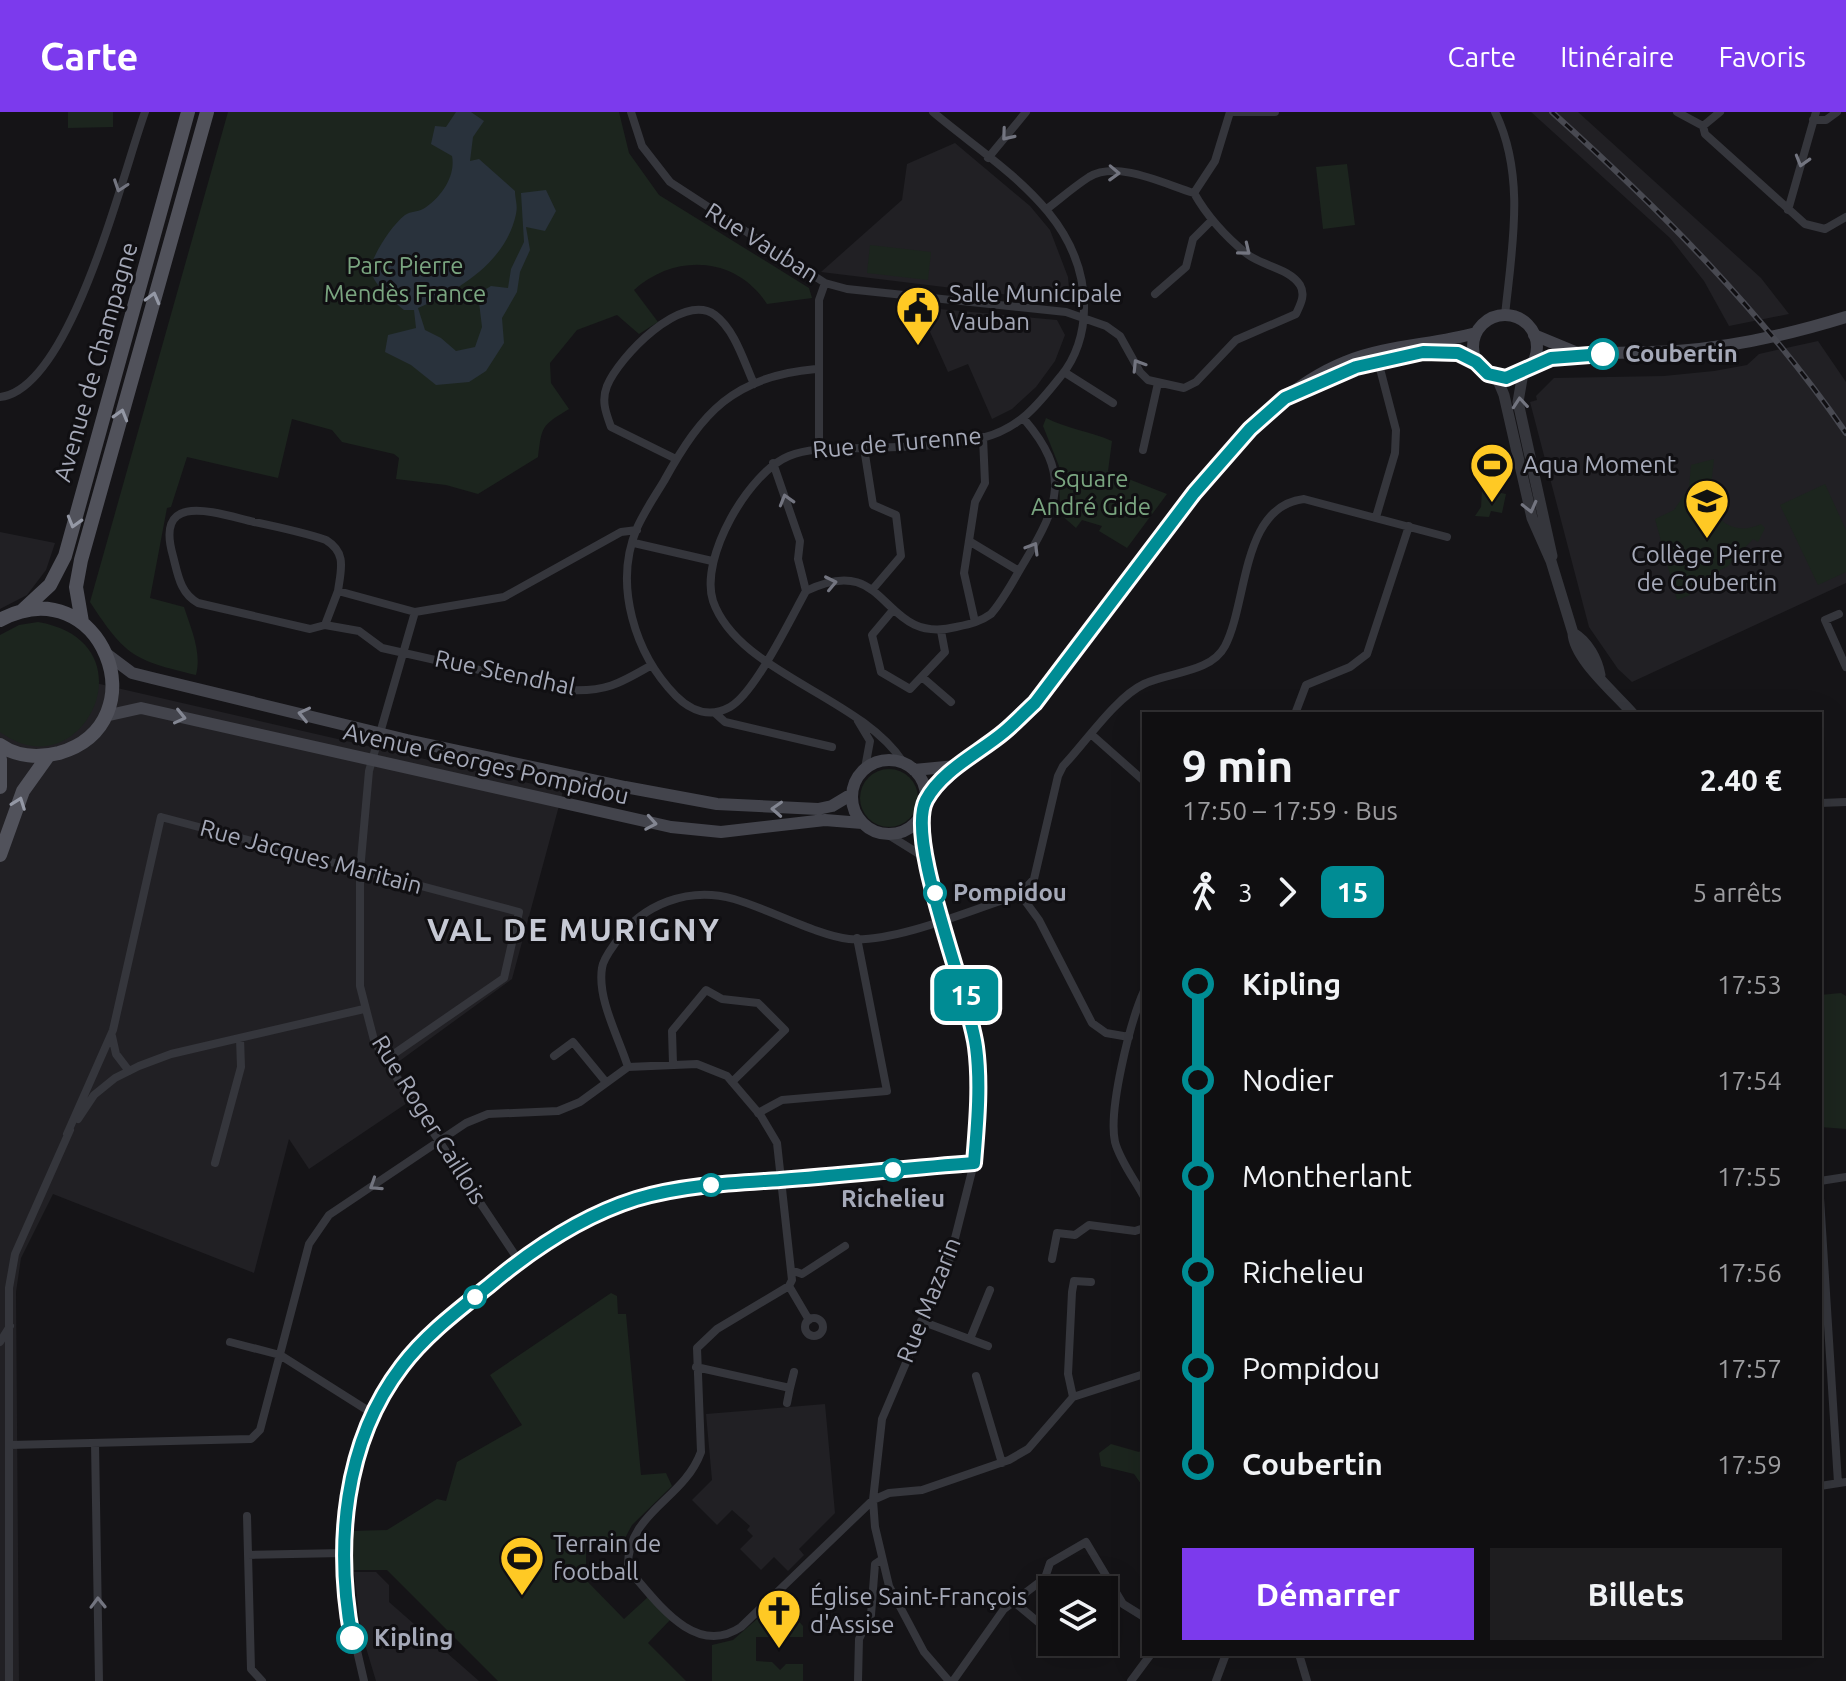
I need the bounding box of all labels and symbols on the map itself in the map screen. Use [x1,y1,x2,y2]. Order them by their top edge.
one-way arrow [1002,126,1017,140]
one-way arrow [1794,154,1811,168]
one-way arrow [1109,165,1121,182]
one-way arrow [113,178,129,192]
street label: Rue Vauban [701,197,824,288]
street label: Avenue de Champagne [48,239,143,485]
one-way arrow [1236,241,1251,255]
park label: Parc Pierre Mendès France [324,252,486,307]
place label: Salle Municipale Vauban [949,280,1122,335]
public building icon: Salle Municipale Vauban [894,284,942,347]
one-way arrow [144,291,161,305]
marker: Coubertin [1588,339,1618,369]
place label: Coubertin [1625,340,1738,367]
one-way arrow [1133,360,1148,374]
one-way arrow [1512,397,1529,410]
one-way arrow [111,408,128,422]
street label: Rue de Turenne [811,422,983,463]
sports icon: Aqua Moment [1468,441,1516,504]
place label: Aqua Moment [1523,451,1677,478]
park label: Square André Gide [1031,465,1151,520]
school or university icon: Collège Pierre de Coubertin [1683,477,1731,540]
one-way arrow [779,493,795,507]
one-way arrow [1521,499,1538,513]
one-way arrow [67,514,83,528]
place label: Collège Pierre de Coubertin [1631,541,1783,596]
one-way arrow [1023,542,1039,557]
one-way arrow [824,575,837,592]
street label: Rue Stendhal [433,644,578,701]
one-way arrow [297,706,311,723]
one-way arrow [173,708,187,725]
street label: Avenue Georges Pompidou [341,718,631,810]
one-way arrow [9,797,26,811]
one-way arrow [770,800,783,817]
street label: Rue Jacques Maritain [197,814,425,899]
one-way arrow [644,814,657,831]
place label: Pompidou [953,879,1067,906]
marker: Pompidou [924,882,946,904]
district label: VAL DE MURIGNY [427,911,721,947]
line badge: 15 [930,969,1002,1021]
street label: Rue Roger Caillois [367,1030,492,1209]
marker: Richelieu [882,1159,904,1181]
unlabelled marker [700,1174,722,1196]
one-way arrow [369,1175,384,1190]
place label: Richelieu [841,1185,945,1212]
street label: Rue Mazarin [891,1233,966,1366]
unlabelled marker [464,1286,486,1308]
place label: Terrain de football [553,1530,661,1585]
sports icon: Terrain de football [498,1534,546,1597]
place label: Église Saint-François d'Assise [810,1582,1027,1638]
church icon: Église Saint-François d'Assise [755,1587,803,1650]
one-way arrow [89,1596,106,1609]
marker: Kipling [337,1623,367,1653]
place label: Kipling [374,1624,453,1651]

